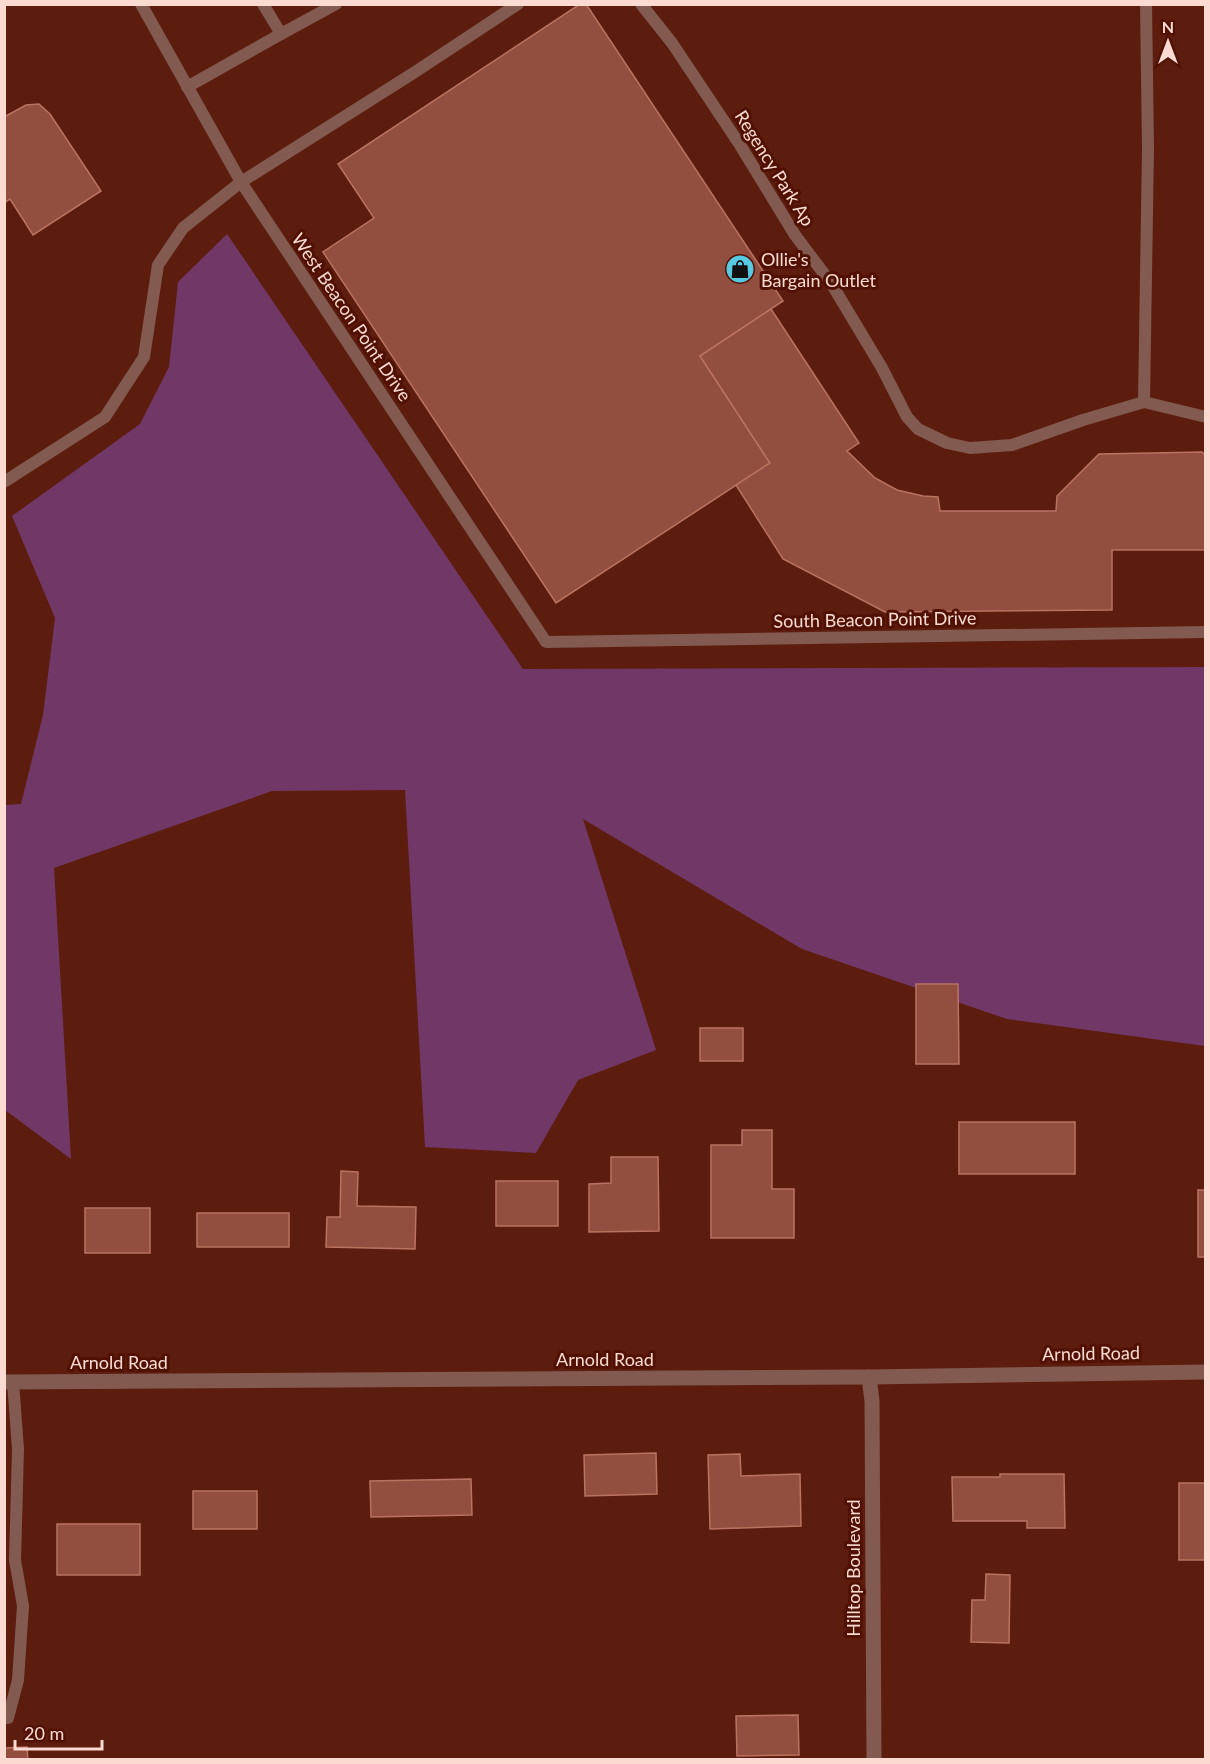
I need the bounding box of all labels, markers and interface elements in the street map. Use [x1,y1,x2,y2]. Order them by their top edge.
north arrow [1138,12,1198,72]
text: N [1162,17,1174,36]
street label: Regency Park Ap [731,106,819,230]
street label: West Beacon Point Drive [288,229,416,405]
place label: Ollie's Bargain Outlet [761,248,877,291]
shop icon: Ollie's Bargain Outlet [724,253,756,285]
street label: South Beacon Point Drive [773,606,977,632]
street label: Arnold Road [1042,1341,1140,1365]
street label: Arnold Road [556,1348,654,1370]
street label: Arnold Road [70,1351,168,1373]
street label: Hilltop Boulevard [842,1499,864,1637]
scale bar [15,1713,102,1751]
text: 20 m [24,1722,64,1744]

